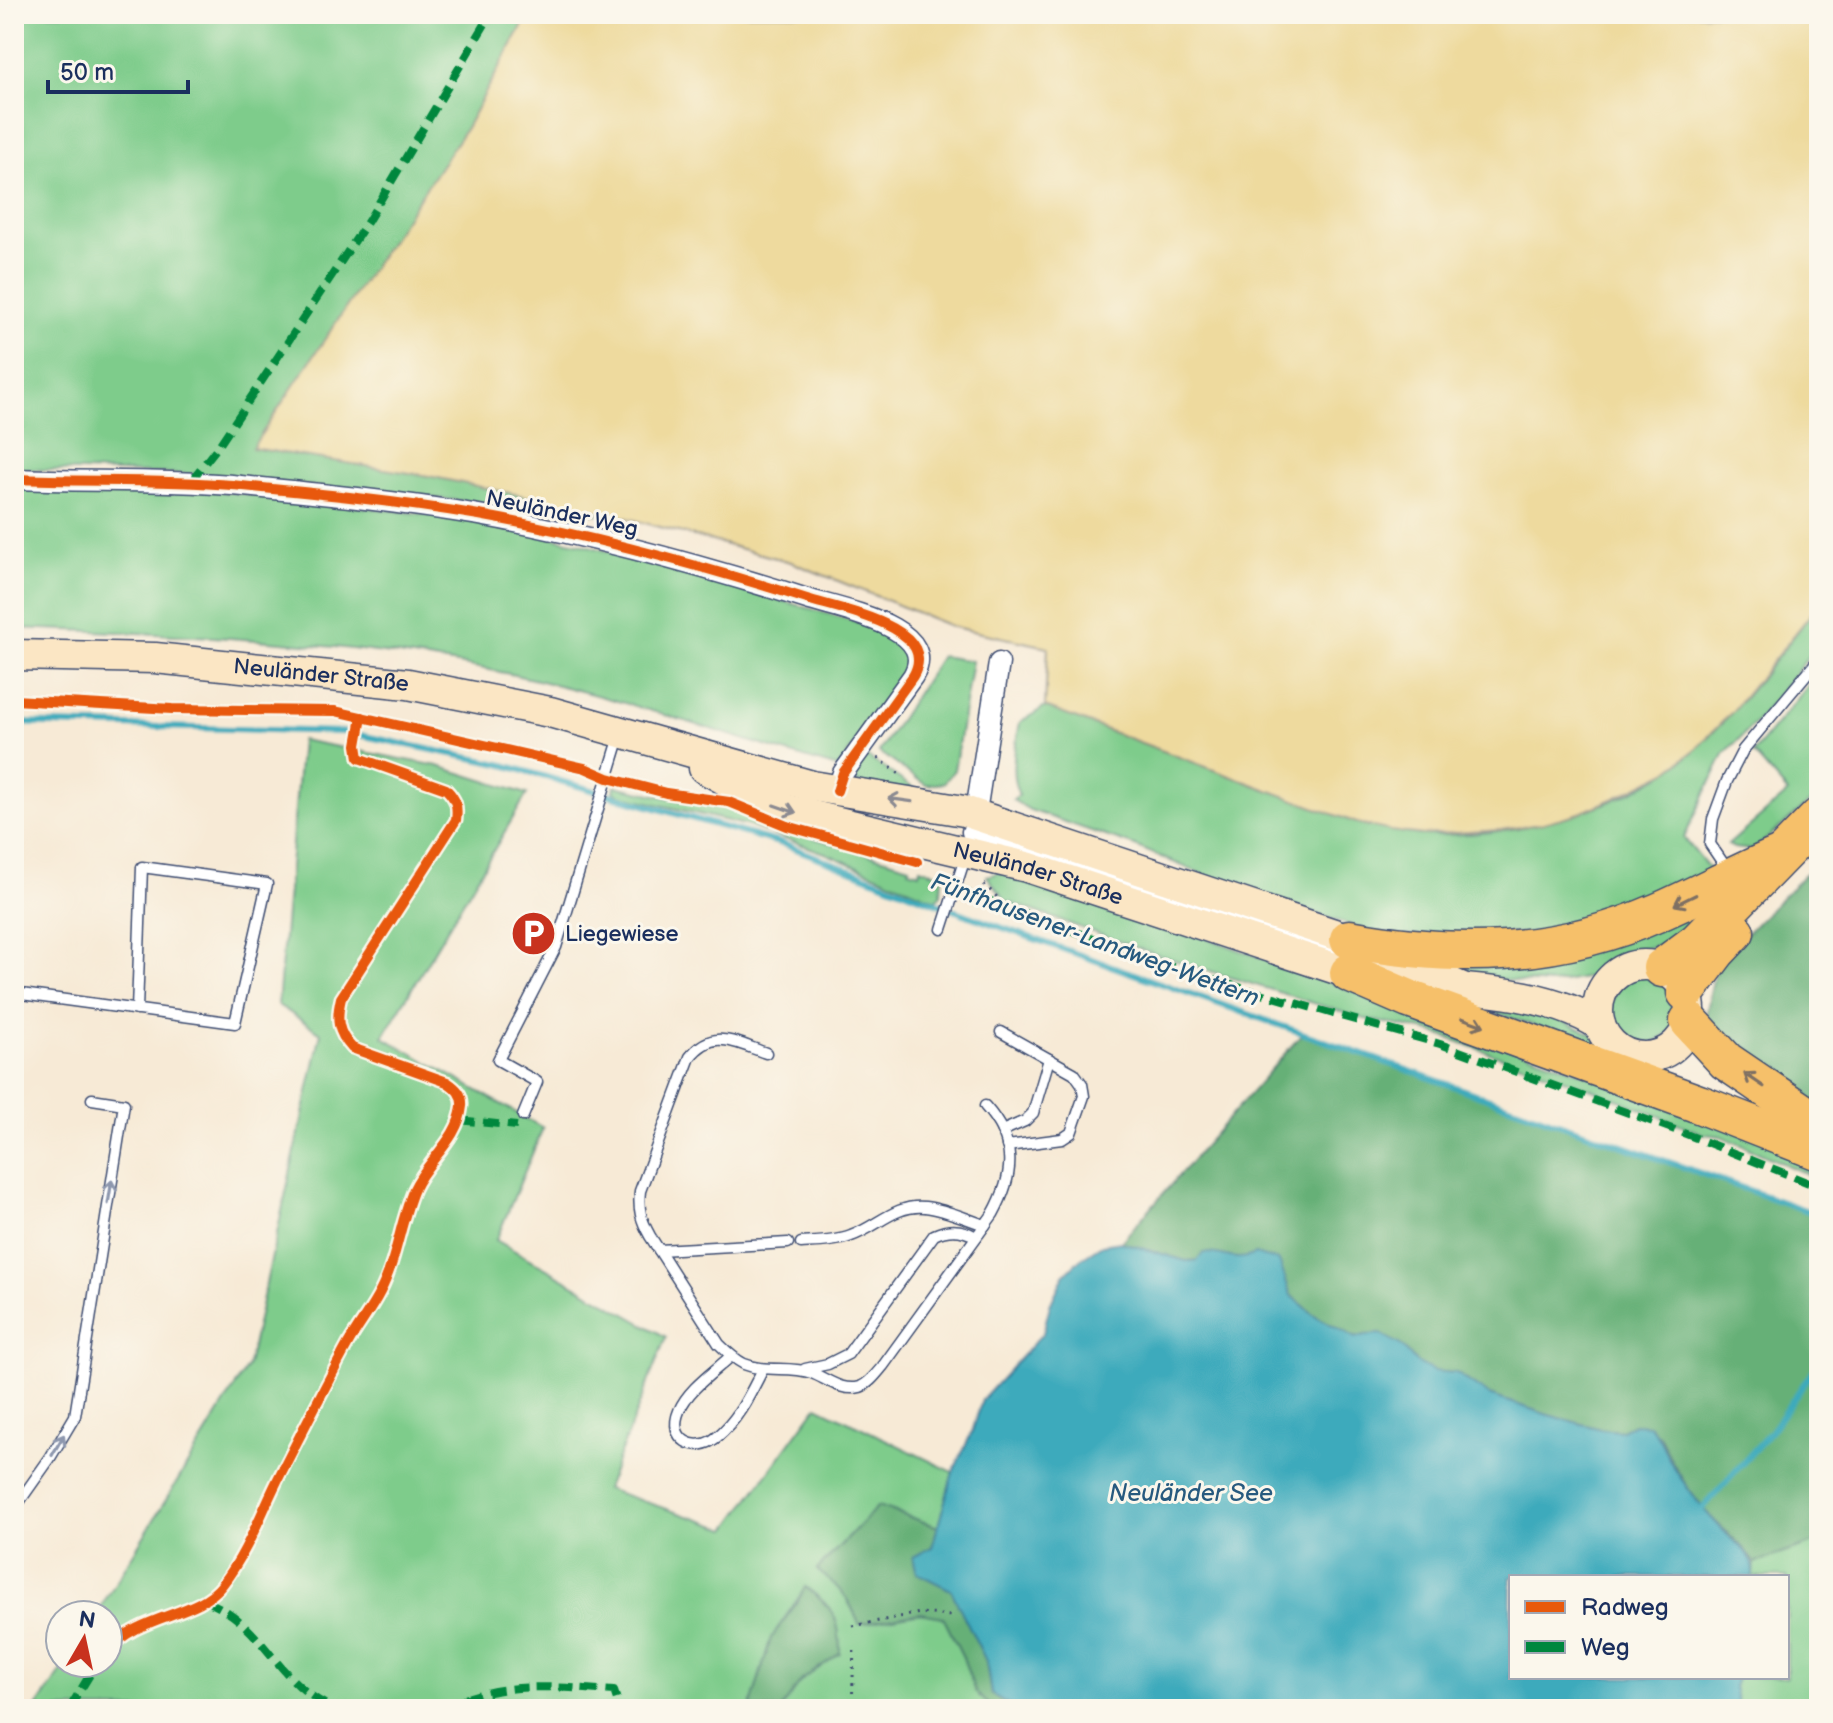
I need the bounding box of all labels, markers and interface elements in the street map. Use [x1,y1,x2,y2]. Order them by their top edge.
scale bar [48,44,188,94]
text: 50 m [60,58,114,87]
street label: Neuländer Weg [484,485,640,543]
street label: Neuländer Straße [232,653,410,697]
one-way arrow [888,792,913,807]
one-way arrow [773,803,797,817]
street label: Neuländer Straße [950,836,1126,911]
water label: Fünfhausener-Landweg-Wettern [927,867,1263,1013]
one-way arrow [1673,893,1697,908]
parking icon: Liegewiese [510,910,558,958]
place label: Liegewiese [565,921,679,948]
one-way arrow [1461,1016,1486,1031]
one-way arrow [1744,1072,1766,1088]
one-way arrow [103,1180,118,1205]
one-way arrow [50,1434,66,1457]
water label: Neuländer See [1109,1479,1273,1508]
legend [1509,1575,1789,1679]
text: Radweg [1581,1593,1668,1622]
north arrow [44,1599,124,1679]
text: N [77,1606,97,1635]
text: Weg [1581,1633,1630,1662]

